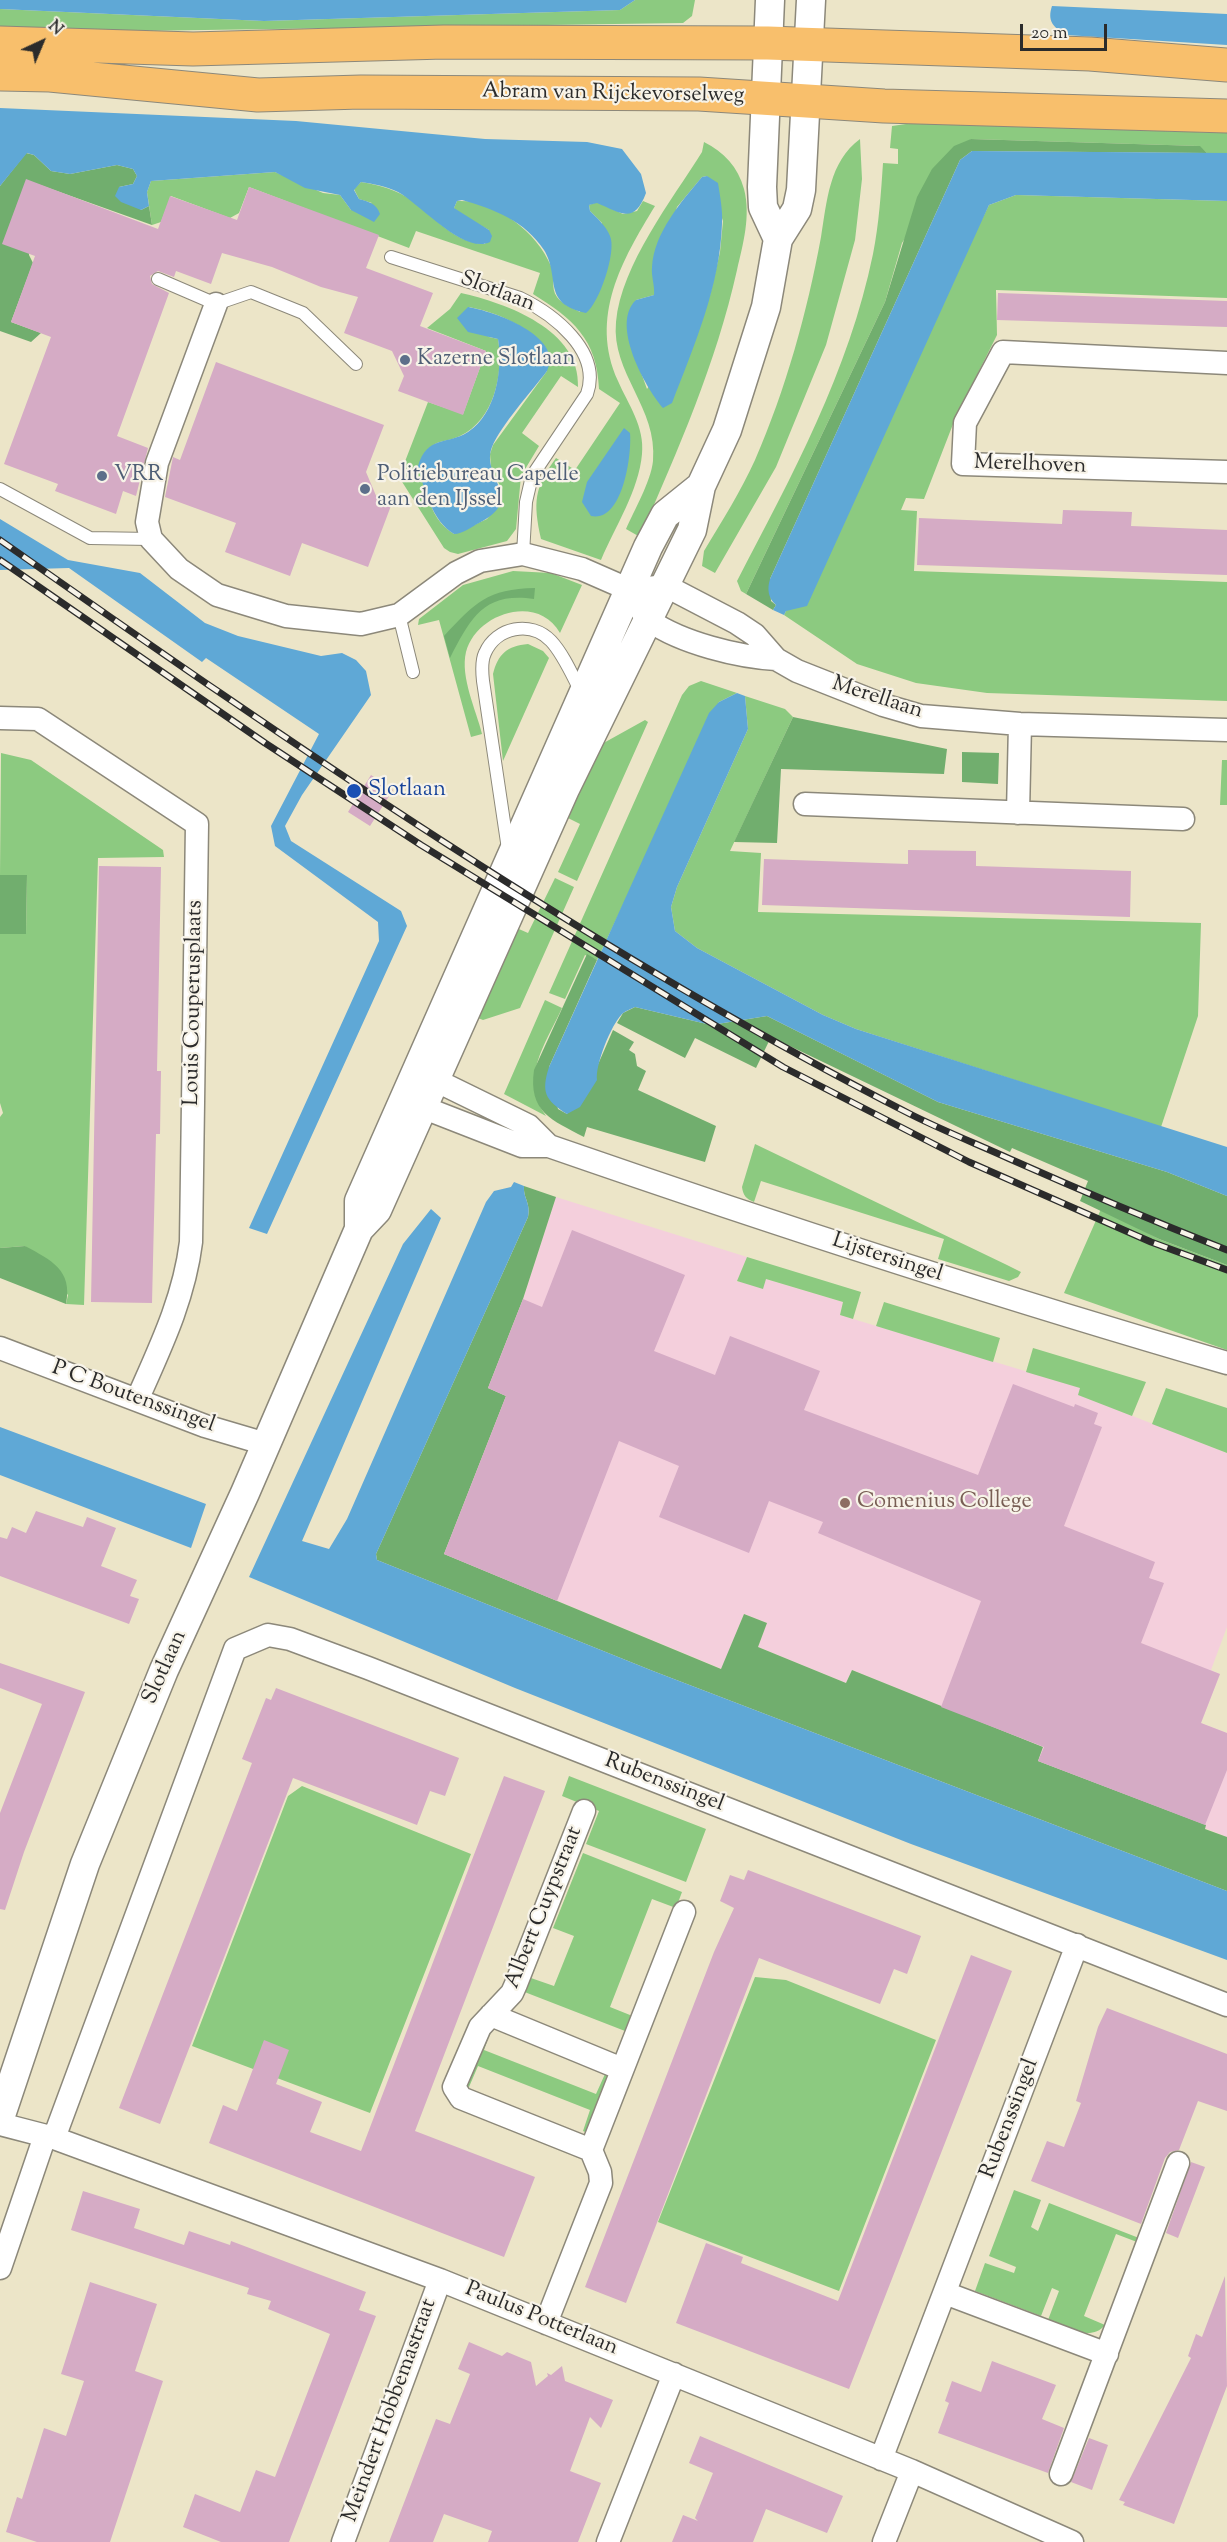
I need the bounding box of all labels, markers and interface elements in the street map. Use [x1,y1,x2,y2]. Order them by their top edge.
north arrow [12,12,72,72]
scale bar [1023,12,1110,50]
text: N [42,16,67,41]
text: 20 m [1031,21,1068,47]
street label: Abram van Rijckevorselweg [482,80,744,110]
street label: Slotlaan [456,267,538,319]
place label: Kazerne Slotlaan [417,347,576,373]
marker: Kazerne Slotlaan [398,353,412,367]
street label: Merelhoven [973,451,1087,481]
place label: VRR [114,463,163,489]
place label: Politiebureau Capelle aan den IJssel [377,463,579,514]
marker: VRR [95,469,109,483]
marker: Politiebureau Capelle aan den IJssel [358,482,372,496]
street label: Merellaan [828,672,926,726]
place label: Slotlaan [368,778,446,804]
marker: Slotlaan [345,782,363,800]
street label: Louis Couperusplaats [180,900,210,1106]
street label: Lijstersingel [828,1229,946,1289]
street label: P C Boutenssingel [48,1356,218,1440]
place label: Comenius College [857,1490,1032,1516]
marker: Comenius College [838,1496,852,1510]
street label: Slotlaan [138,1627,194,1709]
street label: Rubenssingel [600,1749,728,1819]
street label: Albert Cuypstraat [501,1823,589,1993]
street label: Rubenssingel [976,2055,1046,2183]
street label: Paulus Potterlaan [461,2277,621,2363]
street label: Meindert Hobbemastraat [338,2296,444,2526]

